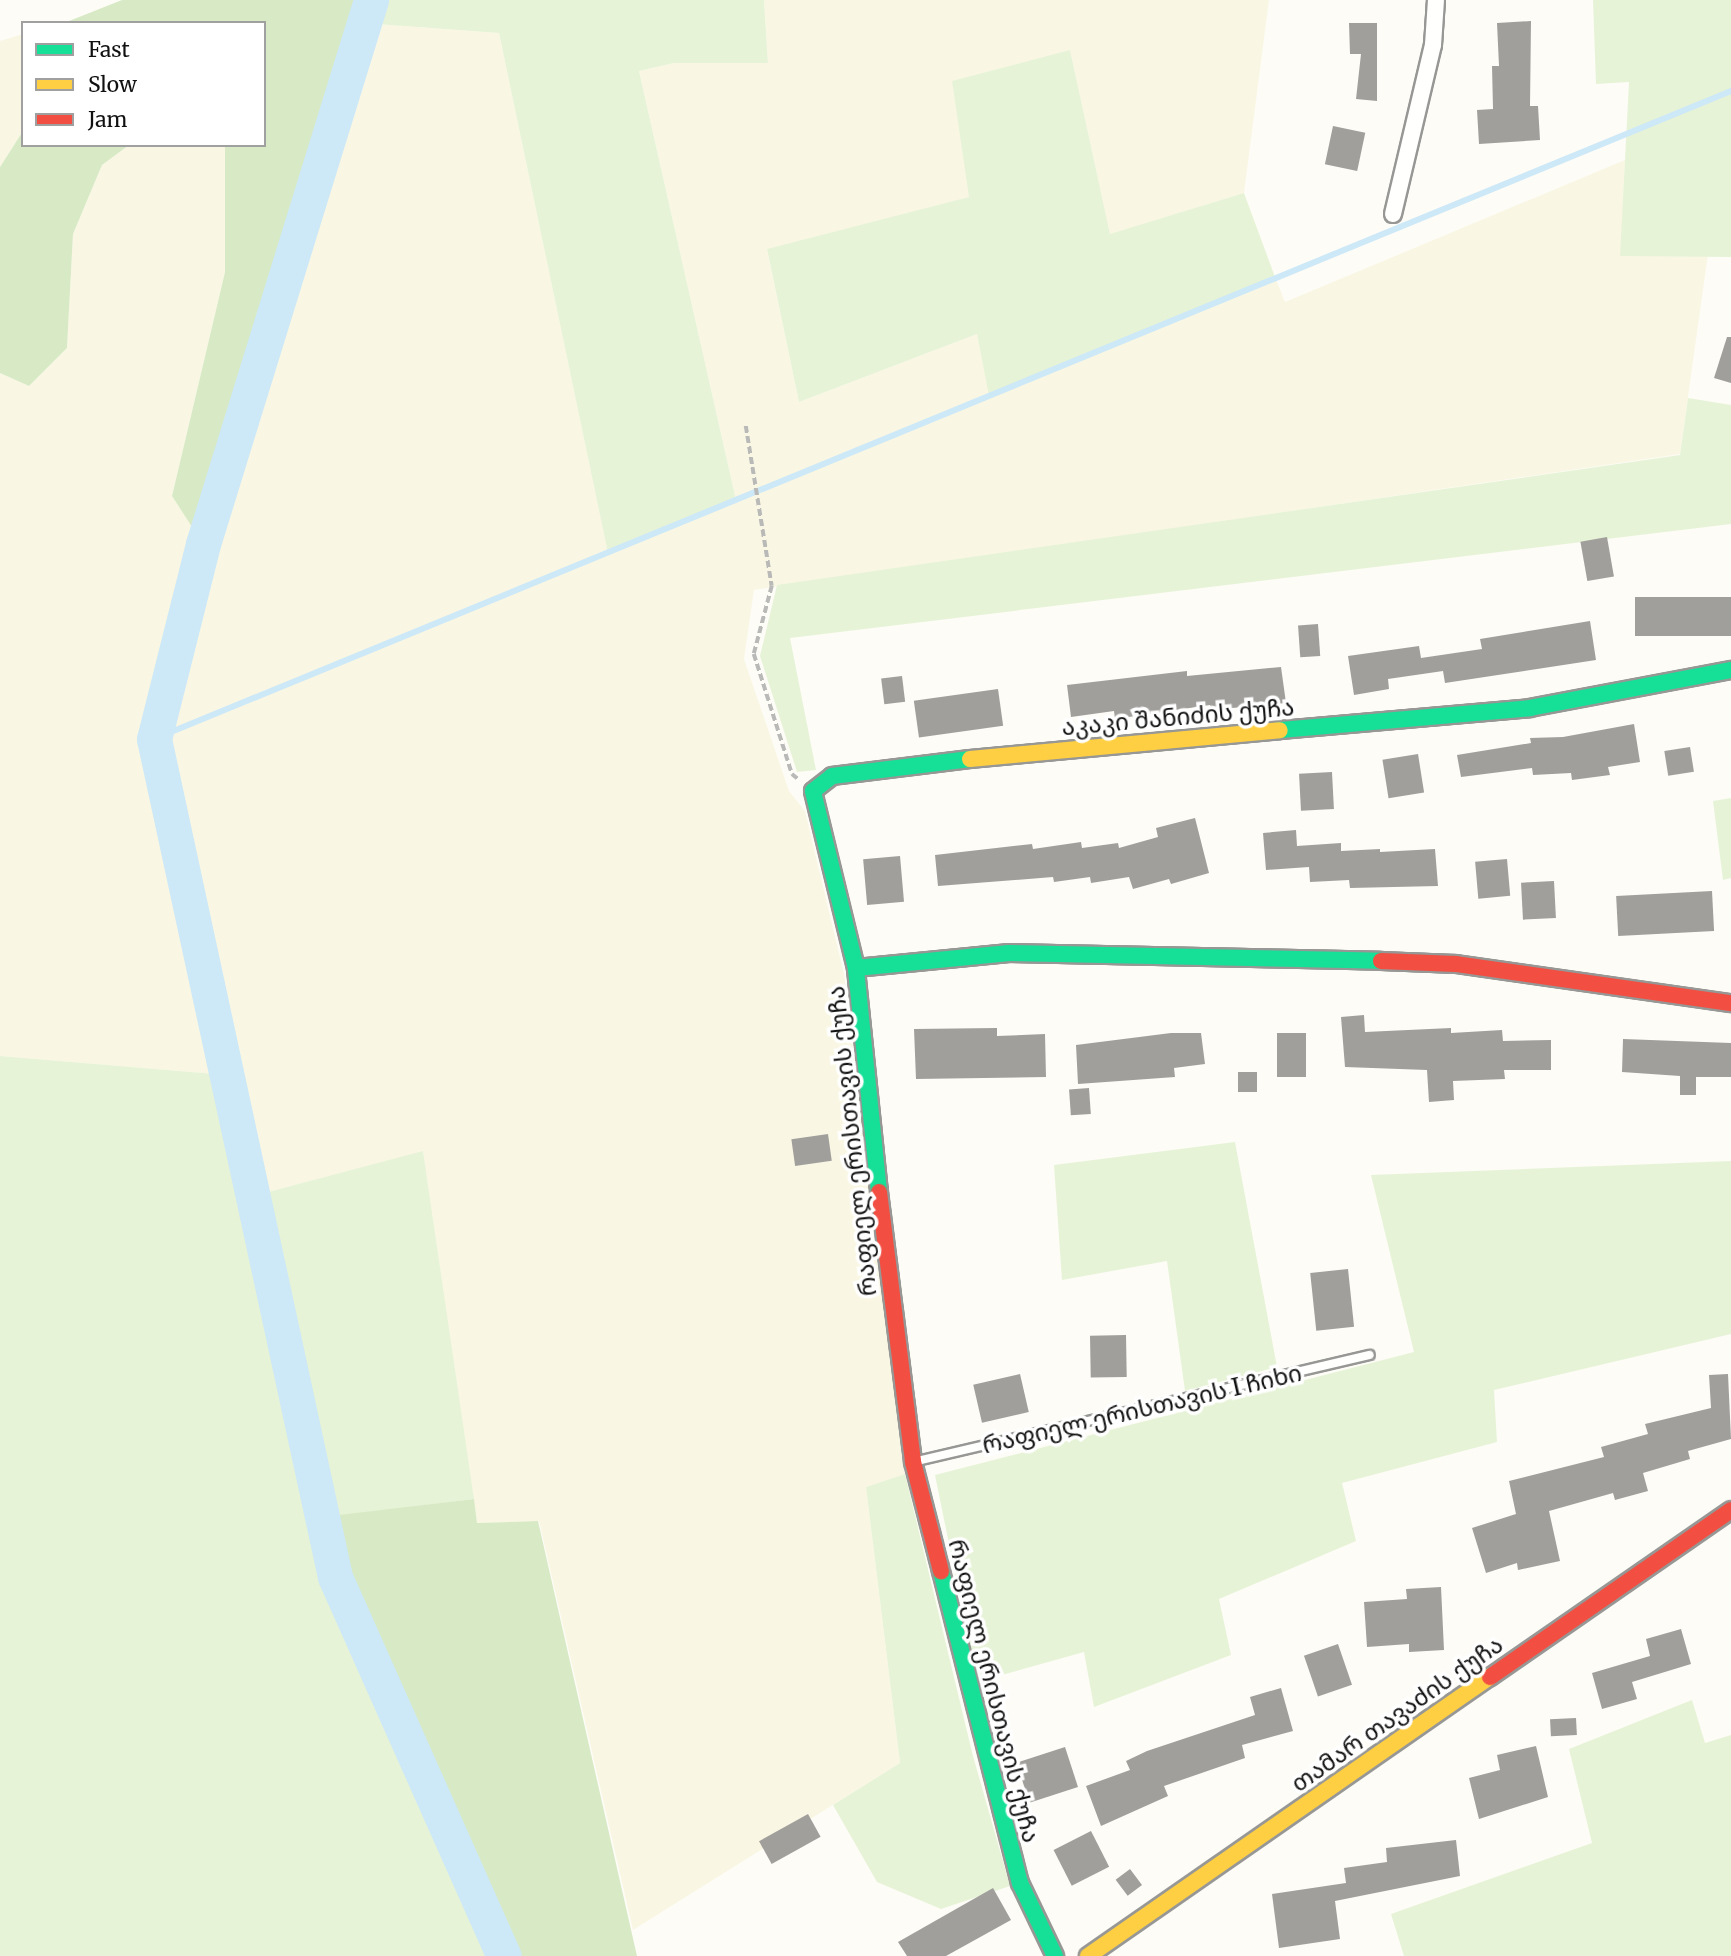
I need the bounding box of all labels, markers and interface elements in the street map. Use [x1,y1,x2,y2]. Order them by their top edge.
legend [21,21,266,147]
text: Fast [88,36,130,63]
text: Slow [88,71,137,98]
text: Jam [88,106,127,133]
street label: აკაკი შანიძის ქუჩა [1060,692,1296,742]
street label: რაფიელ ერისთავის ქუჩა [821,984,883,1298]
street label: რაფიელ ერისთავის I ჩიხი [980,1358,1304,1460]
street label: რაფიელ ერისთავის ქუჩა [942,1536,1046,1846]
street label: თამარ თავაძის ქუჩა [1286,1630,1508,1798]

